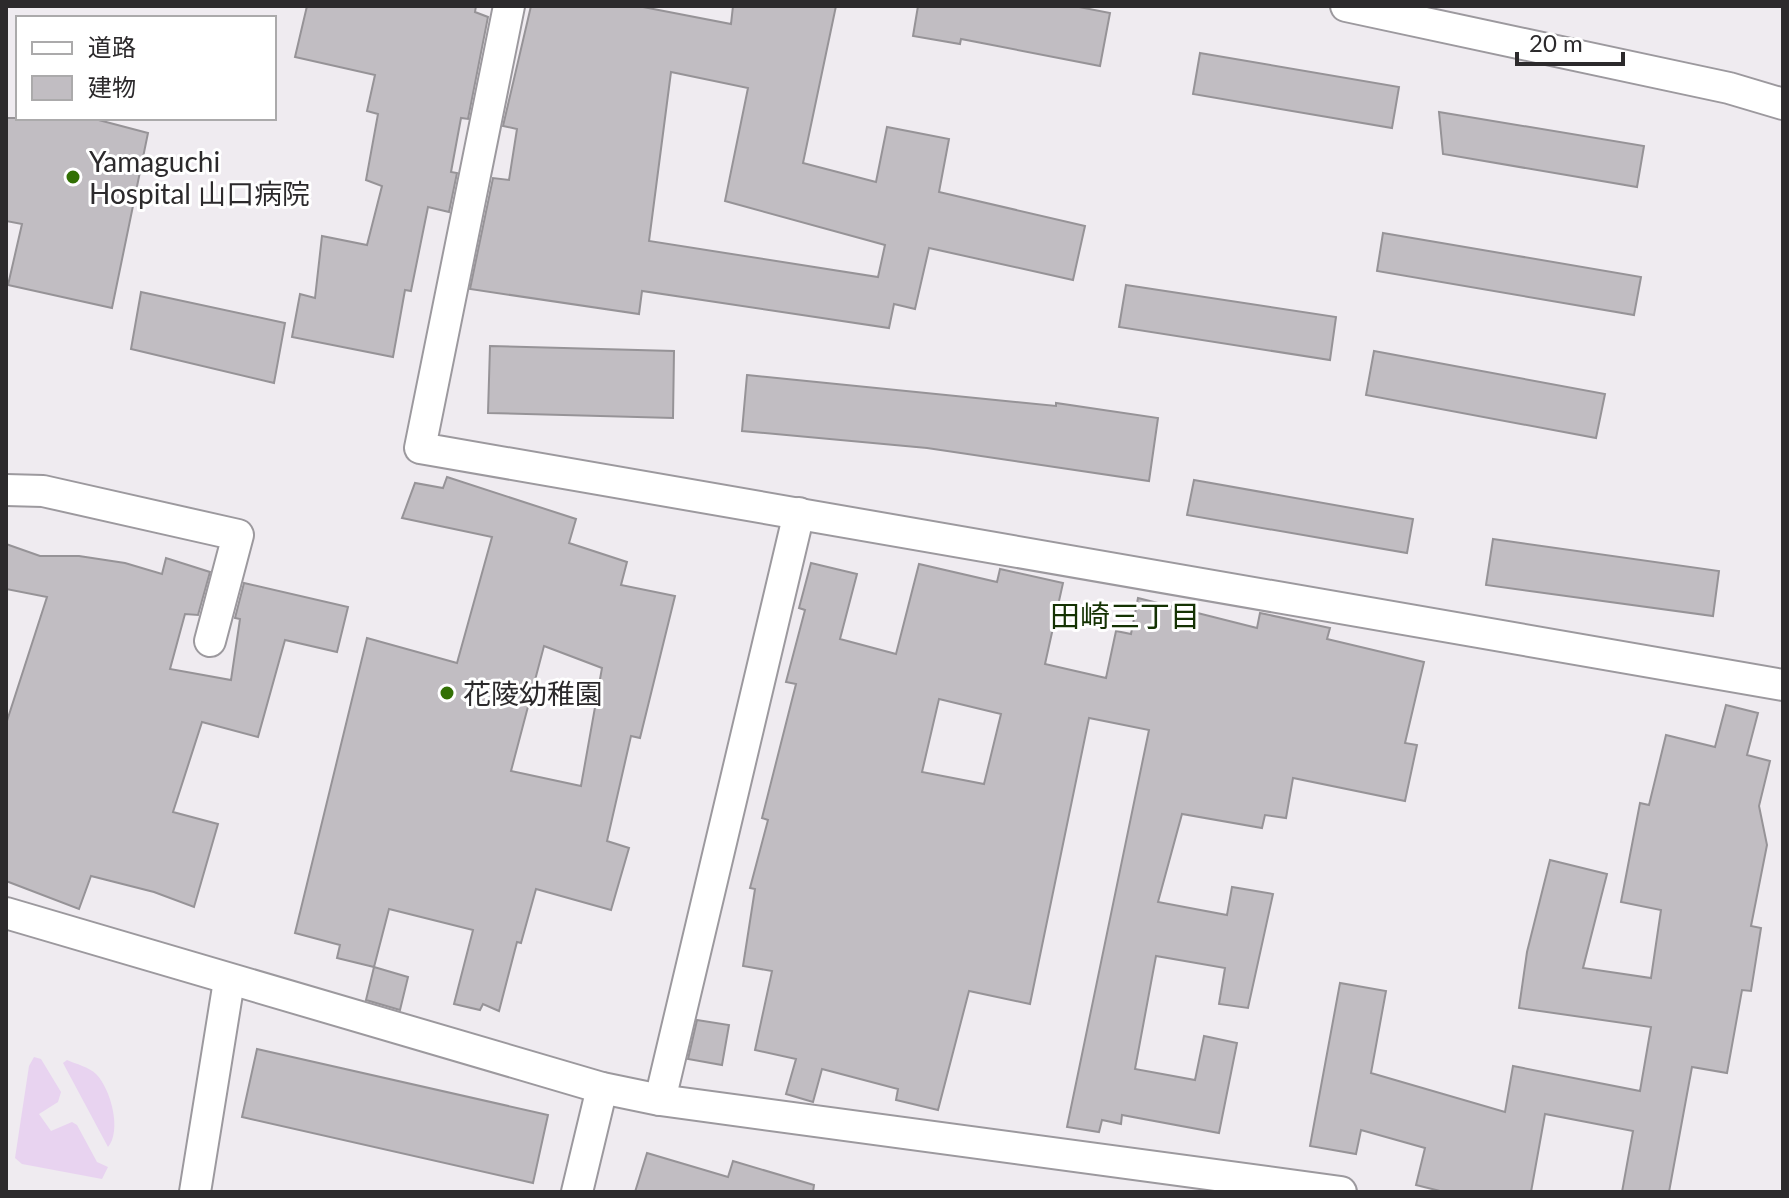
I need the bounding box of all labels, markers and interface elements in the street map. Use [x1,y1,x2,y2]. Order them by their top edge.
legend [16,16,276,120]
scale bar [1517,16,1623,66]
text: 20 m [1529,28,1583,57]
text: 道路 [88,32,136,61]
text: 建物 [88,72,136,101]
place label: Yamaguchi Hospital 山口病院 [89,144,310,210]
marker: Yamaguchi Hospital 山口病院 [64,168,82,186]
district label: 田崎三丁目 [1050,597,1200,633]
place label: 花陵幼稚園 [463,676,603,710]
marker: 花陵幼稚園 [438,684,456,702]

